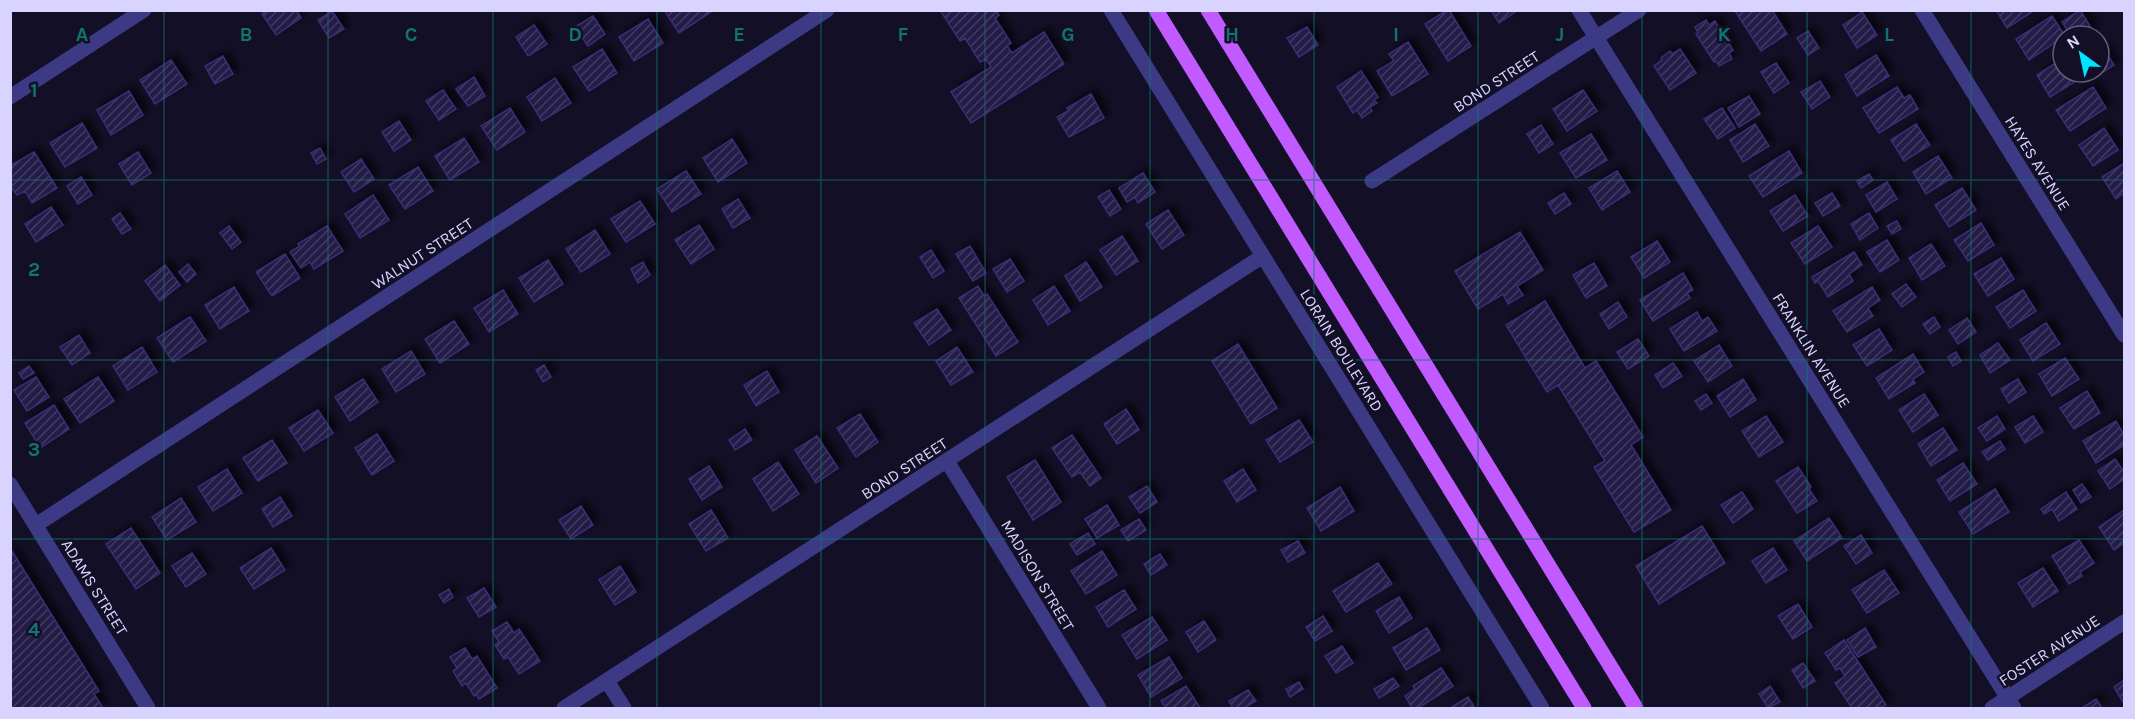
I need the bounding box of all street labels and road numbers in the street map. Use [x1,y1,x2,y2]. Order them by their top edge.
street label: BOND STREET [1450,46,1543,116]
street label: HAYES AVENUE [2001,113,2074,214]
street label: WALNUT STREET [368,214,477,293]
street label: LORAIN BOULEVARD [1296,285,1387,415]
street label: FRANKLIN AVENUE [1769,289,1855,411]
street label: BOND STREET [858,433,951,503]
street label: MADISON STREET [997,516,1078,634]
street label: ADAMS STREET [58,536,132,639]
street label: FOSTER AVENUE [1995,611,2103,690]

